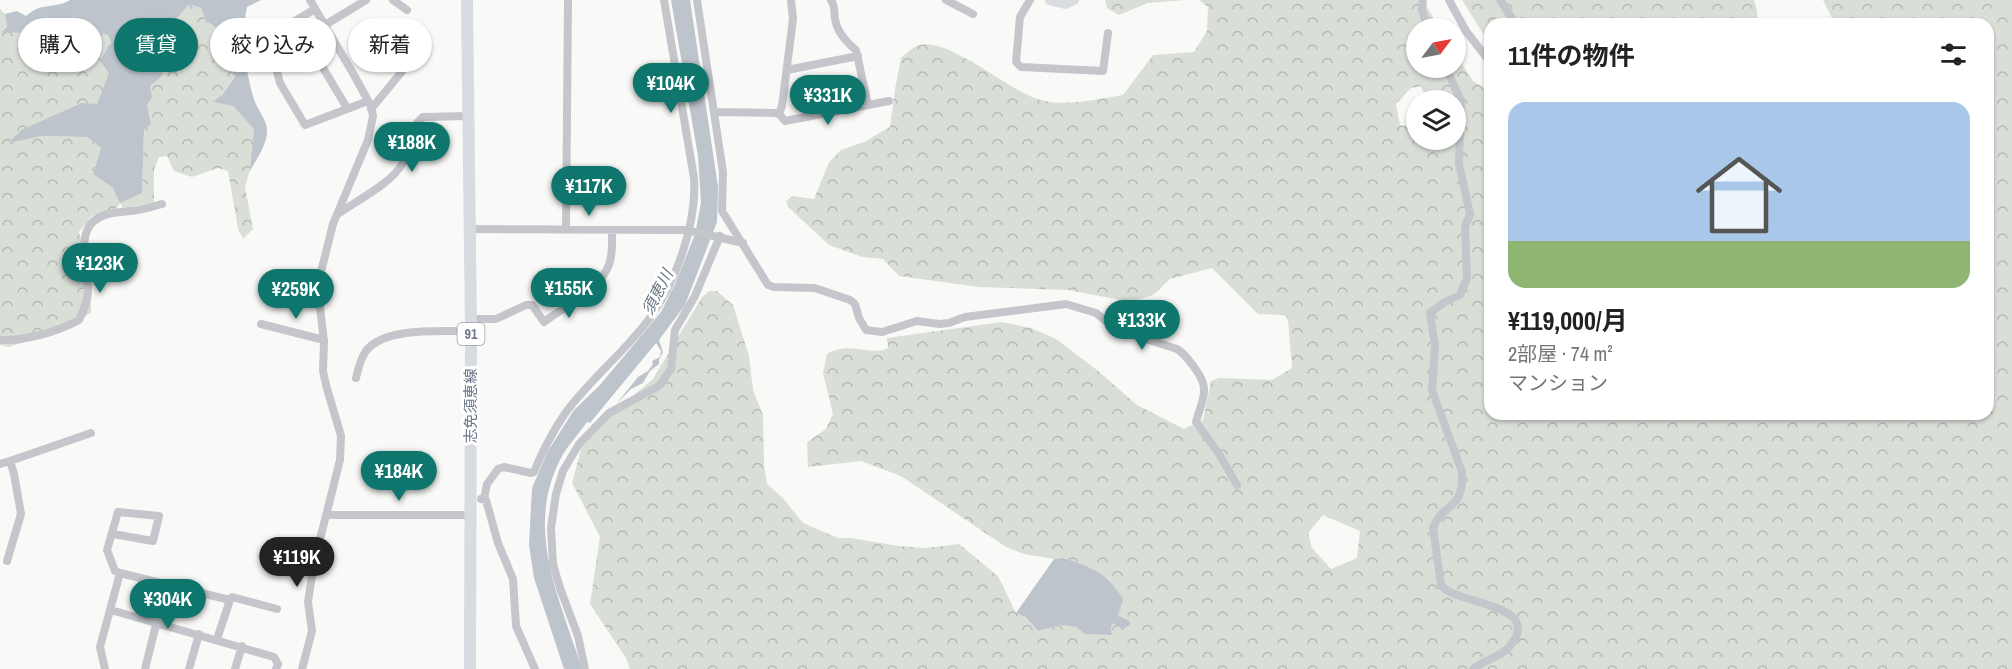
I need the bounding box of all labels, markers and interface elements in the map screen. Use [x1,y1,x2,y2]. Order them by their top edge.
chip: 購入 [18,18,102,72]
chip: 賃貸 [114,18,198,72]
chip: 絞り込み [210,18,336,72]
chip: 新着 [348,18,432,72]
north arrow [1406,18,1466,78]
map controls [1406,18,1466,150]
text: 11件の物件 [1508,38,1635,73]
icon: filters [1937,38,1970,71]
pin: ¥104K [629,63,713,114]
text: ¥104K [647,69,695,96]
pin: ¥331K [786,75,870,126]
text: ¥331K [804,81,852,108]
button: layers [1406,90,1466,150]
pin: ¥188K [370,122,454,173]
text: ¥188K [388,128,436,155]
icon: home [1685,141,1793,249]
pin: ¥117K [547,166,631,217]
text: ¥117K [565,172,613,199]
pin: ¥123K [58,243,142,294]
text: ¥123K [76,249,124,276]
water label: 須恵川 [636,264,679,318]
pin: ¥155K [527,268,611,319]
pin: ¥259K [254,269,338,320]
text: ¥155K [545,274,593,301]
text: ¥259K [272,275,320,302]
pin: ¥133K [1100,300,1184,351]
text: ¥119,000/月 [1508,303,1628,338]
text: ¥133K [1118,306,1166,333]
road number: 91 [458,323,484,345]
text: 2部屋 · 74 m² [1508,340,1613,367]
street label: 志免須恵線 [460,368,481,444]
text: マンション [1508,369,1608,396]
pin: ¥184K [357,451,441,502]
text: ¥184K [375,457,423,484]
pin: ¥119K [255,537,339,588]
text: ¥119K [273,543,321,570]
pin: ¥304K [126,579,210,630]
text: ¥304K [144,585,192,612]

